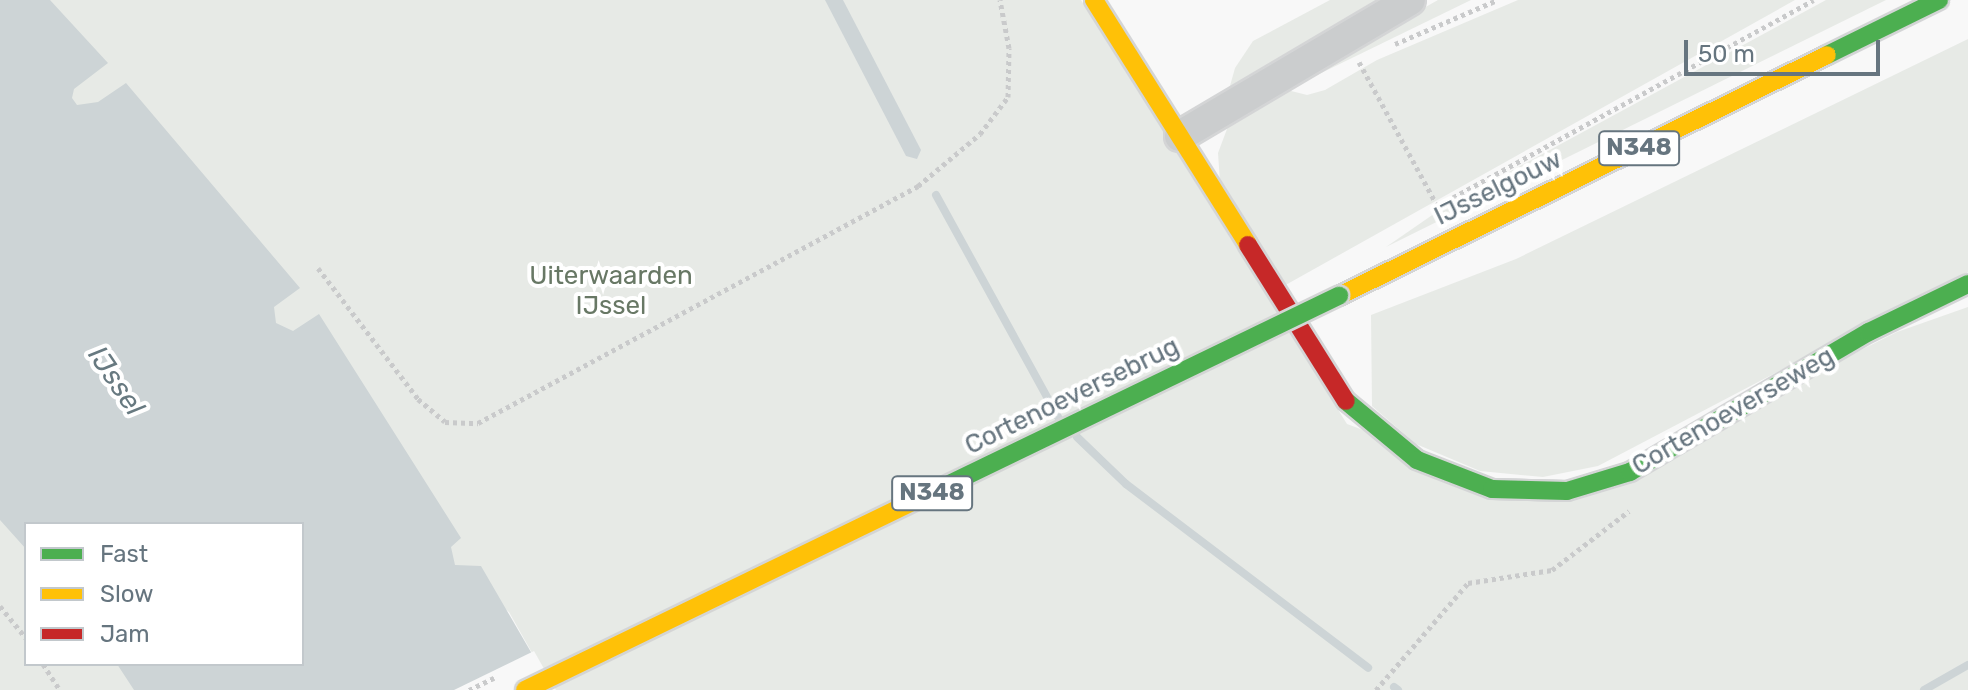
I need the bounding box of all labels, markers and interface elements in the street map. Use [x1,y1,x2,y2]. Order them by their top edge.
scale bar [1688,24,1884,74]
text: 50 m [1698,40,1755,68]
road number: N348 [1597,128,1681,168]
street label: IJsselgouw [1429,144,1567,232]
park label: Uiterwaarden IJssel [529,260,693,322]
street label: Cortenoeversebrug [960,331,1184,461]
water label: IJssel [81,340,151,422]
street label: Cortenoeverseweg [1626,340,1840,482]
road number: N348 [890,473,974,513]
legend [24,522,304,666]
text: Fast [100,540,148,568]
text: Slow [100,580,153,608]
text: Jam [100,620,150,648]

